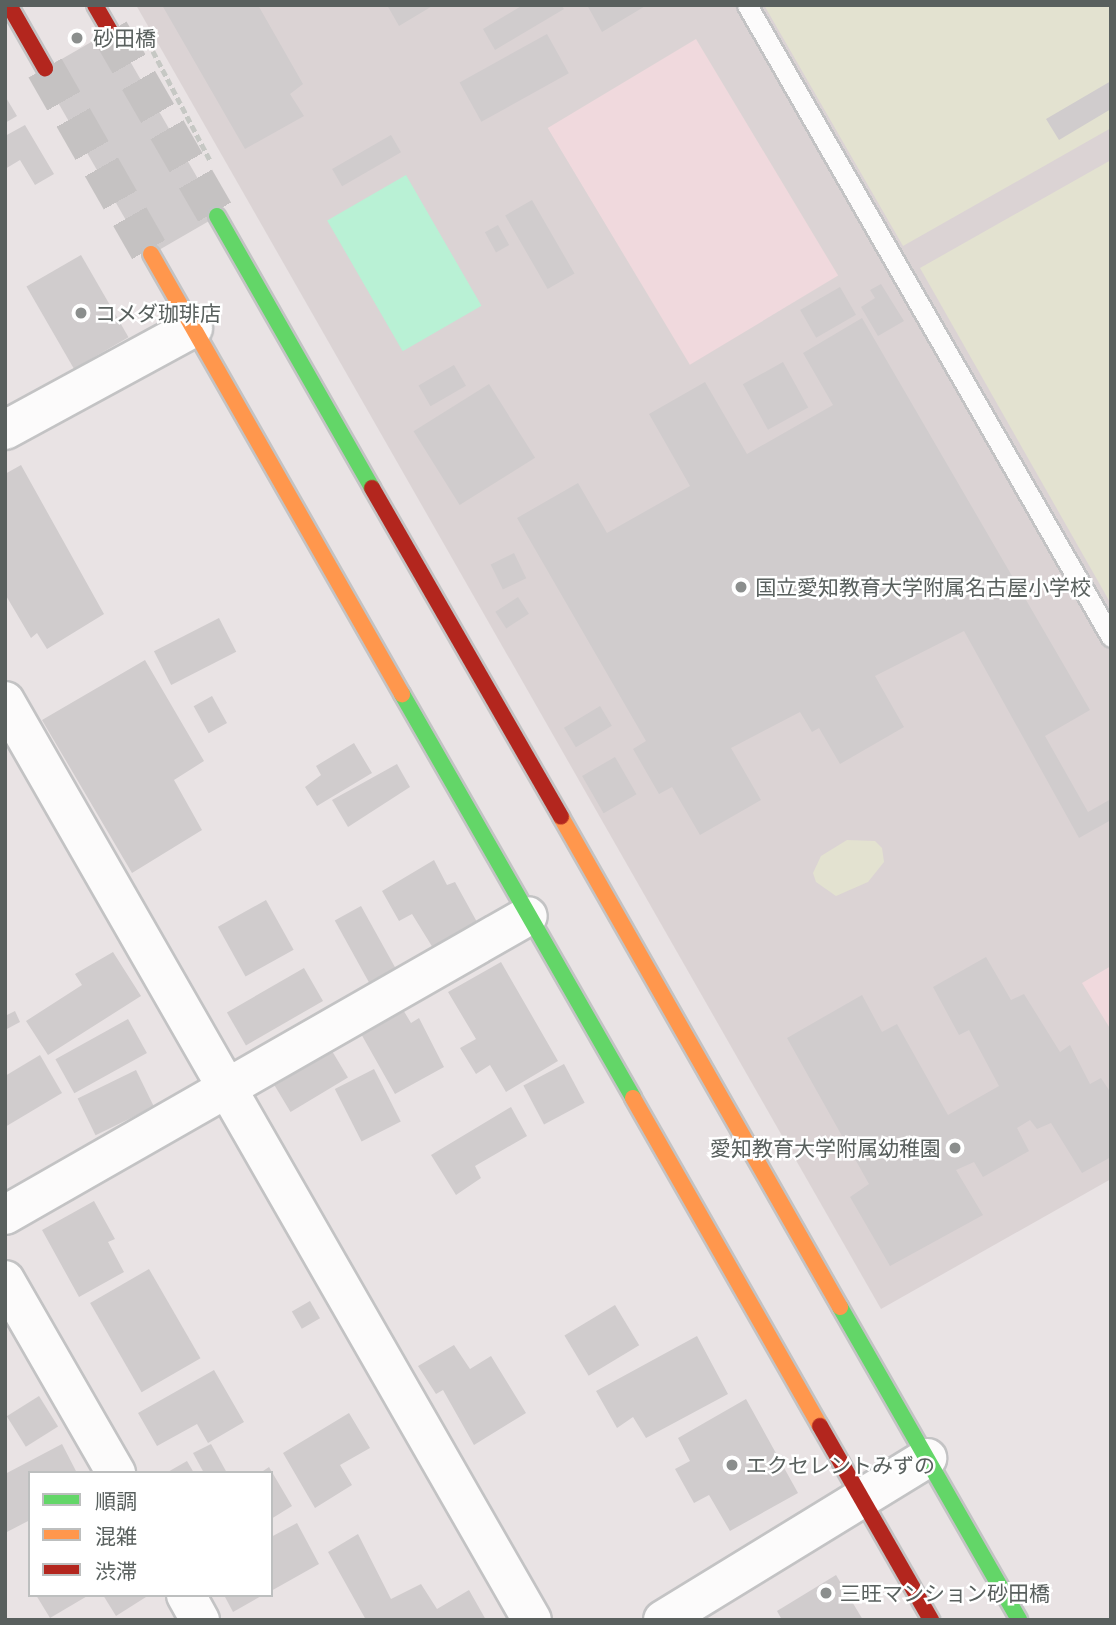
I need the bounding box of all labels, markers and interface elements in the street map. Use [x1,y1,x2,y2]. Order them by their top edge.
place label: 砂田橋 [93,25,156,51]
marker: 砂田橋 [67,28,87,48]
place label: コメダ珈琲店 [95,300,221,326]
marker: コメダ珈琲店 [73,305,89,321]
place label: 国立愛知教育大学附属名古屋小学校 [755,574,1091,600]
marker: 国立愛知教育大学附属名古屋小学校 [733,579,749,595]
place label: 愛知教育大学附属幼稚園 [710,1135,941,1161]
marker: 愛知教育大学附属幼稚園 [947,1140,963,1156]
place label: エクセレントみずの [746,1452,935,1478]
marker: エクセレントみずの [724,1457,740,1473]
legend [28,1471,273,1597]
text: 順調 [95,1488,137,1513]
text: 混雑 [95,1523,137,1548]
text: 渋滞 [95,1558,137,1583]
place label: 三旺マンション砂田橋 [840,1580,1050,1606]
marker: 三旺マンション砂田橋 [818,1585,834,1601]

